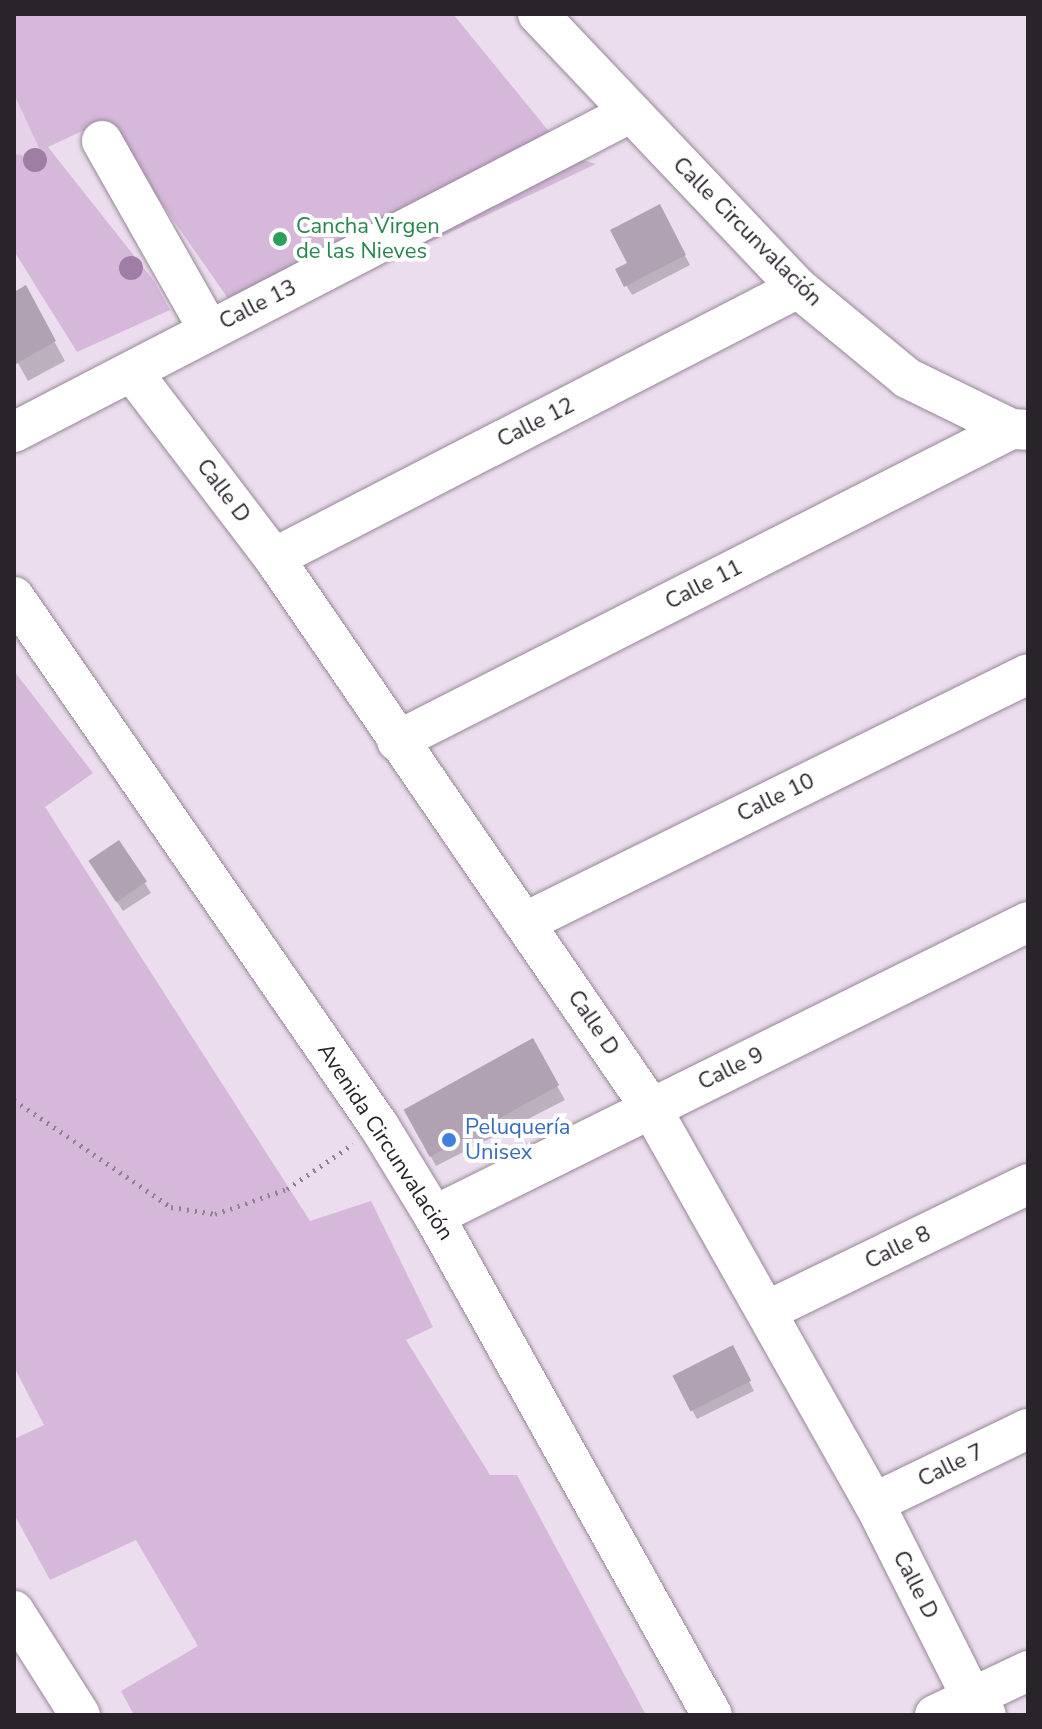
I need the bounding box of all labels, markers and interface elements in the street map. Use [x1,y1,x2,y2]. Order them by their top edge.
street label: Calle Circunvalación [667,152,827,312]
place label: Cancha Virgen de las Nieves [296,213,440,264]
marker: Cancha Virgen de las Nieves [271,230,289,248]
street label: Calle 13 [215,274,301,336]
street label: Calle 12 [493,392,579,454]
street label: Calle D [191,454,255,528]
street label: Calle 11 [661,554,747,616]
street label: Calle 10 [733,768,819,828]
street label: Calle D [562,985,624,1061]
street label: Avenida Circunvalación [311,1039,459,1245]
street label: Calle 9 [694,1042,768,1096]
place label: Peluquería Unisex [465,1114,571,1166]
marker: Peluquería Unisex [440,1131,458,1149]
street label: Calle 8 [861,1221,935,1275]
street label: Calle 7 [914,1439,988,1493]
street label: Calle D [887,1547,943,1623]

